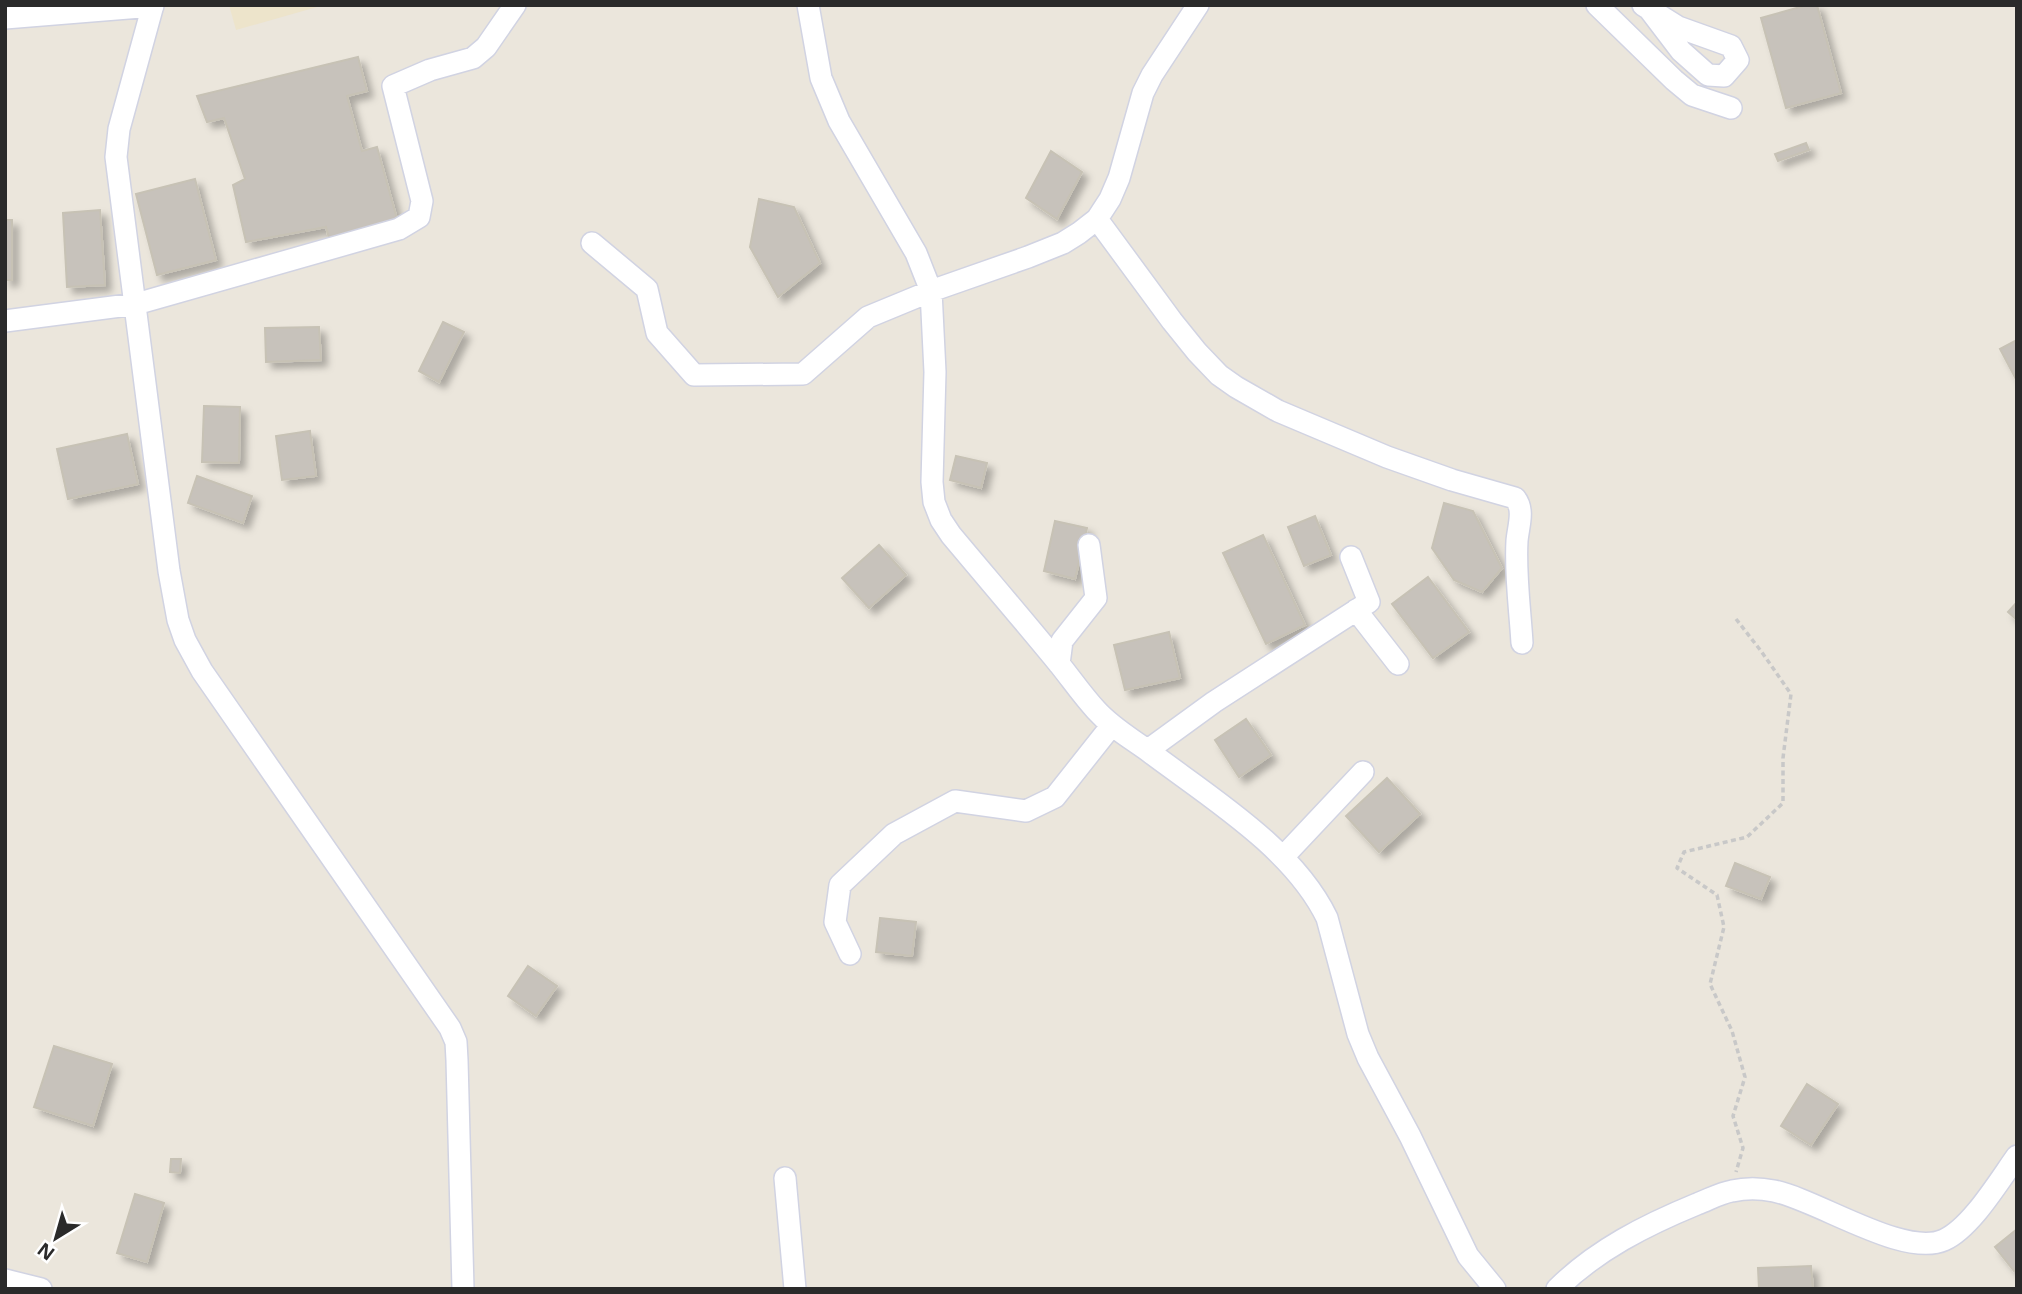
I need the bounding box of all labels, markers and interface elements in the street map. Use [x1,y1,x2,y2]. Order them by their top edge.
north arrow [21,1203,91,1273]
text: N [32,1237,60,1267]

